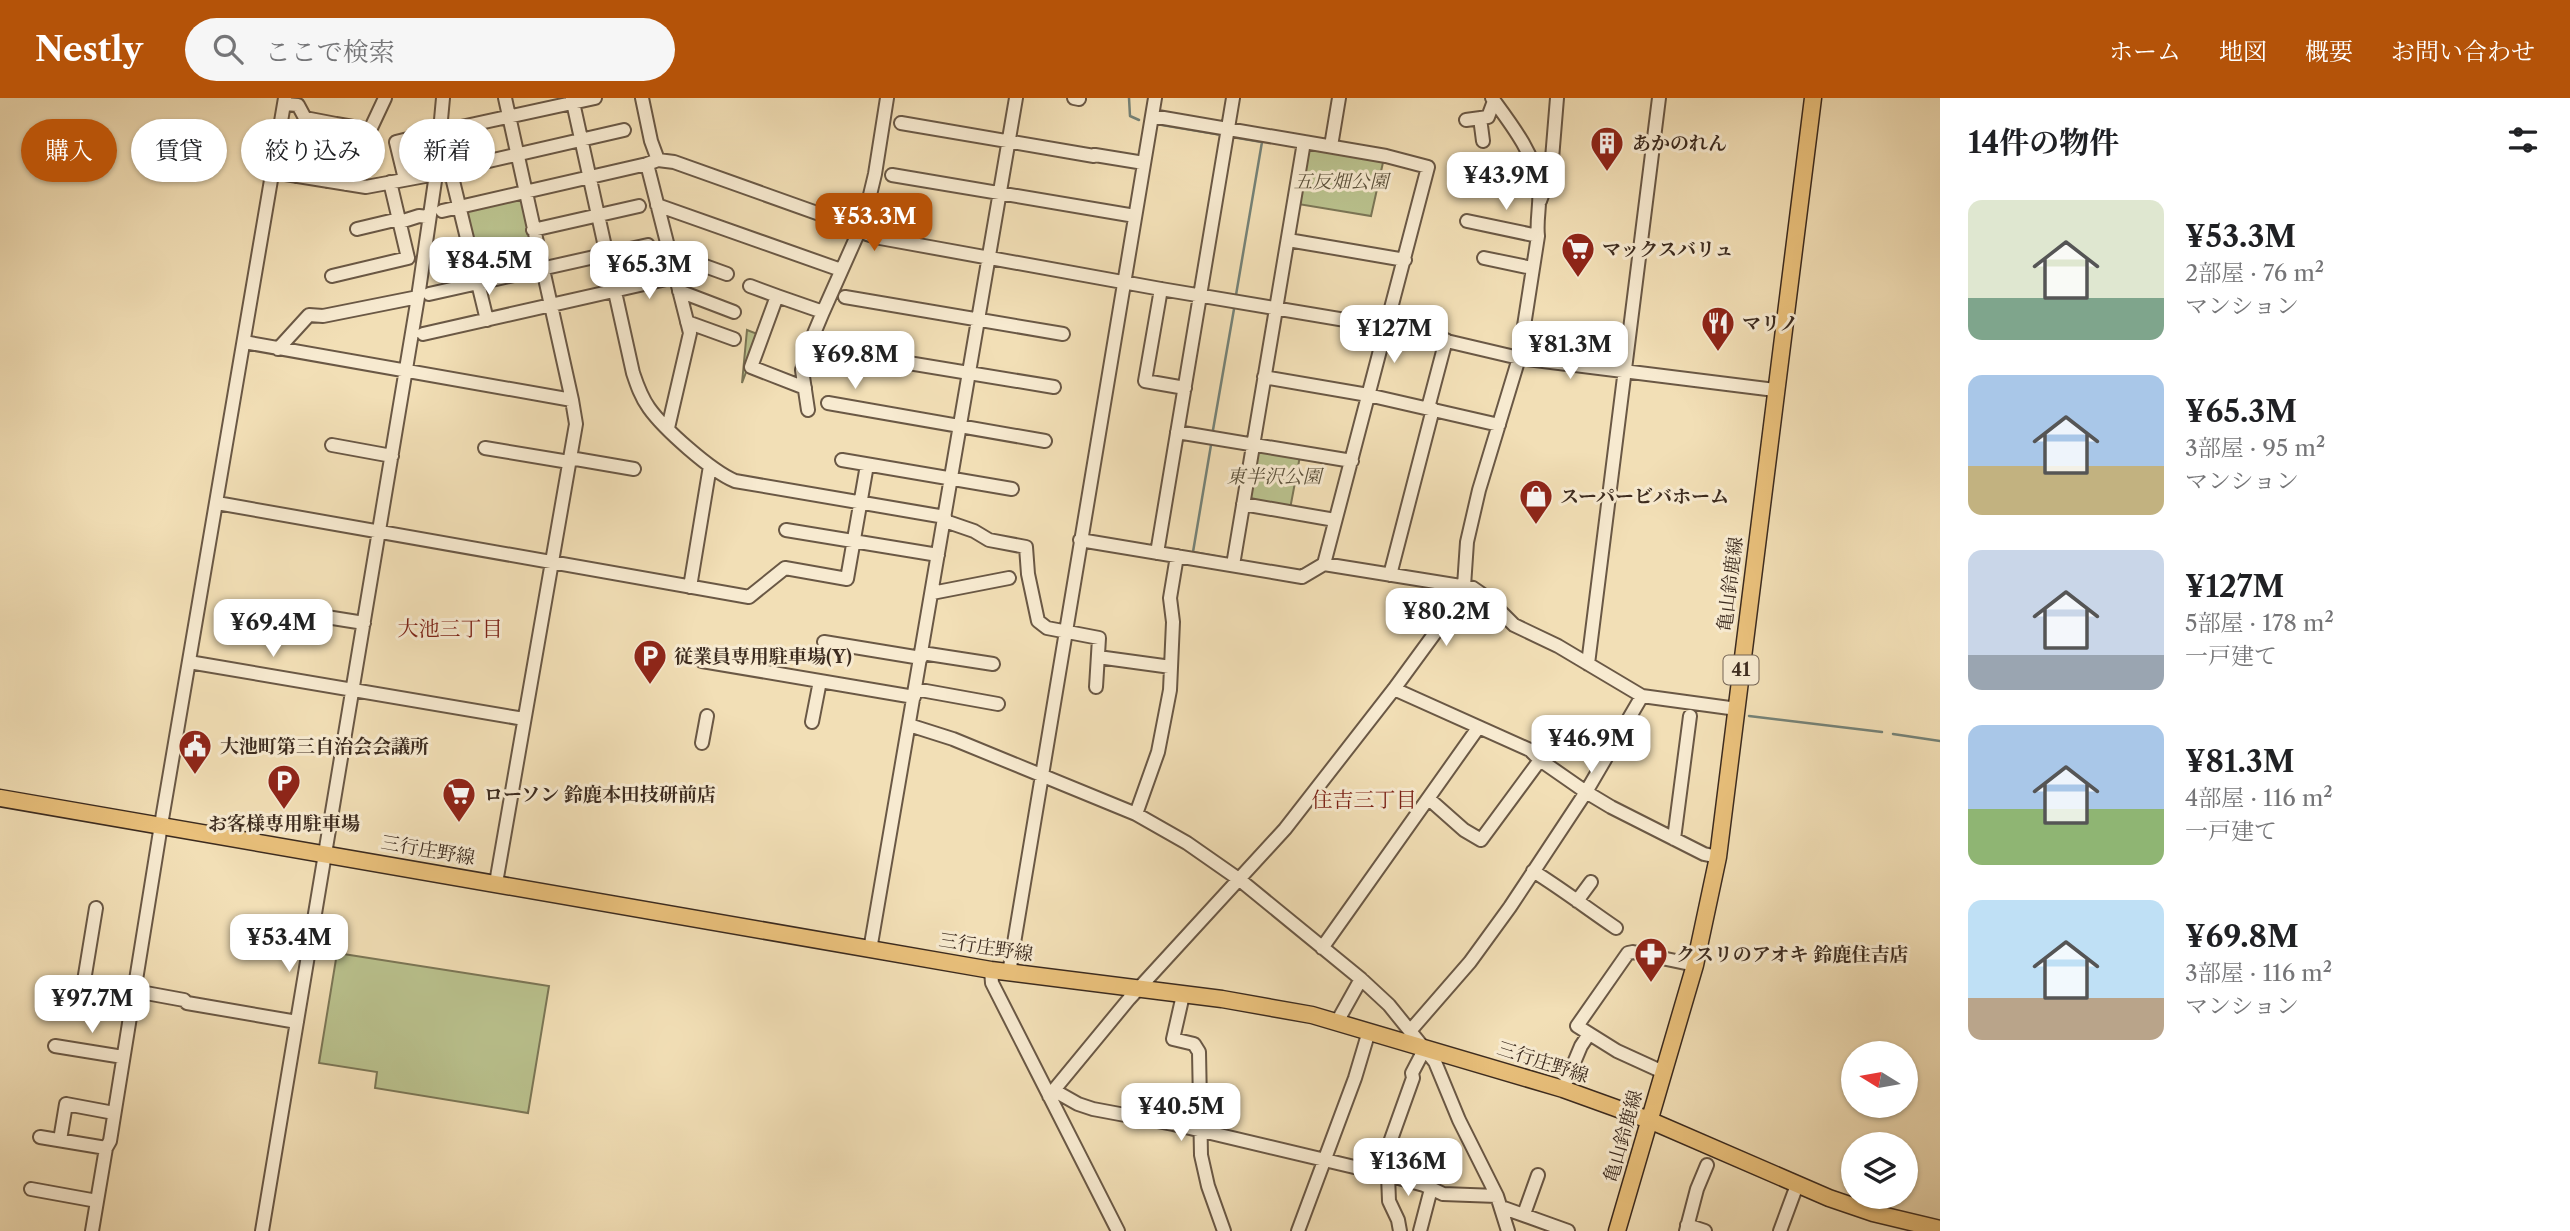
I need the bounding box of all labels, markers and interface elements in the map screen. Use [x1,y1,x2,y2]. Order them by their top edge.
search box [185,18,675,81]
text: Nestly [35,29,143,70]
icon: search [209,30,247,68]
text: ここで検索 [265,36,395,68]
text: ホーム [2109,37,2181,66]
text: 地図 [2219,37,2267,66]
text: 概要 [2305,37,2353,66]
text: お問い合わせ [2391,37,2535,66]
chip: 購入 [21,119,117,182]
chip: 賃貸 [131,119,227,182]
chip: 絞り込み [241,119,385,182]
chip: 新着 [399,119,495,182]
icon: filters [2504,121,2542,159]
building icon: あかのれん [1588,124,1626,173]
text: 14件の物件 [1968,124,2119,161]
place label: あかのれん [1632,132,1727,155]
pin: ¥43.9M [1449,152,1563,212]
text: ¥43.9M [1463,161,1549,189]
park label: 五反畑公園 [1293,170,1391,193]
pin: ¥53.3M [817,194,931,253]
text: ¥53.3M [831,202,917,230]
text: ¥53.3M [2185,218,2296,255]
icon: home [2024,228,2108,312]
supermarket icon: マックスバリュ [1559,230,1597,279]
pin: ¥84.5M [432,238,546,297]
place label: マックスバリュ [1602,238,1733,261]
pin: ¥65.3M [592,242,706,301]
text: ¥84.5M [445,246,533,274]
text: ¥65.3M [606,250,692,278]
text: 2部屋 · 76 m² [2185,259,2324,287]
text: マンション [2185,292,2299,320]
restaurant icon: マリノ [1699,304,1737,353]
pin: ¥127M [1345,306,1443,365]
place label: マリノ [1742,312,1798,335]
text: ¥127M [1356,314,1432,342]
pin: ¥81.3M [1513,322,1627,381]
text: ¥81.3M [1528,330,1612,358]
pin: ¥69.8M [798,331,912,391]
text: ¥69.8M [811,340,899,368]
text: ¥65.3M [2185,393,2297,430]
icon: home [2024,403,2108,487]
text: 3部屋 · 95 m² [2185,434,2325,462]
park label: 東半沢公園 [1226,465,1324,488]
text: マンション [2185,467,2299,495]
shop icon: スーパービバホーム [1517,477,1555,526]
place label: スーパービバホーム [1560,485,1729,508]
street label: 亀山鈴鹿線 [1713,535,1747,633]
text: ¥127M [2185,568,2284,605]
icon: home [2024,578,2108,662]
pin: ¥80.2M [1389,588,1503,648]
text: ¥80.2M [1402,597,1490,625]
pin: ¥69.4M [216,600,330,659]
text: ¥69.4M [230,608,316,636]
text: 5部屋 · 178 m² [2185,609,2334,637]
district label: 大池三丁目 [398,616,503,641]
parking icon: 従業員専用駐車場(Y) [631,637,669,686]
text: 一戸建て [2185,642,2277,670]
place label: 従業員専用駐車場(Y) [674,645,852,668]
road number: 41 [1724,656,1758,684]
pin: ¥46.9M [1534,716,1648,775]
text: ¥46.9M [1547,724,1635,752]
public building icon: 大池町第三自治会会議所 [176,727,214,776]
place label: 大池町第三自治会会議所 [220,735,429,758]
text: ¥81.3M [2185,743,2295,780]
icon: home [2024,753,2108,837]
parking icon: お客様専用駐車場 [265,762,303,811]
supermarket icon: ローソン 鈴鹿本田技研前店 [440,775,478,824]
place label: ローソン 鈴鹿本田技研前店 [484,783,716,806]
text: 4部屋 · 116 m² [2185,784,2333,812]
district label: 住吉三丁目 [1312,787,1417,812]
place label: お客様専用駐車場 [208,812,360,835]
text: 一戸建て [2185,817,2277,845]
street label: 三行庄野線 [379,830,477,870]
pin: ¥53.4M [232,914,346,974]
text: ¥69.8M [2185,918,2299,955]
text: ¥53.4M [246,923,332,951]
street label: 三行庄野線 [937,928,1035,966]
icon: home [2024,928,2108,1012]
pharmacy icon: クスリのアオキ 鈴鹿住吉店 [1632,935,1670,984]
place label: クスリのアオキ 鈴鹿住吉店 [1676,943,1908,966]
text: 3部屋 · 116 m² [2185,959,2332,987]
pin: ¥97.7M [35,976,149,1035]
text: ¥97.7M [51,984,133,1012]
text: マンション [2185,992,2299,1020]
street label: 三行庄野線 [1494,1036,1592,1088]
north arrow [1841,1041,1918,1118]
map controls [1841,1041,1918,1209]
pin: ¥40.5M [1124,1084,1238,1143]
street label: 亀山鈴鹿線 [1599,1087,1647,1185]
text: ¥40.5M [1137,1092,1225,1120]
button: layers [1841,1132,1918,1209]
pin: ¥136M [1359,1138,1457,1198]
text: ¥136M [1369,1147,1447,1175]

